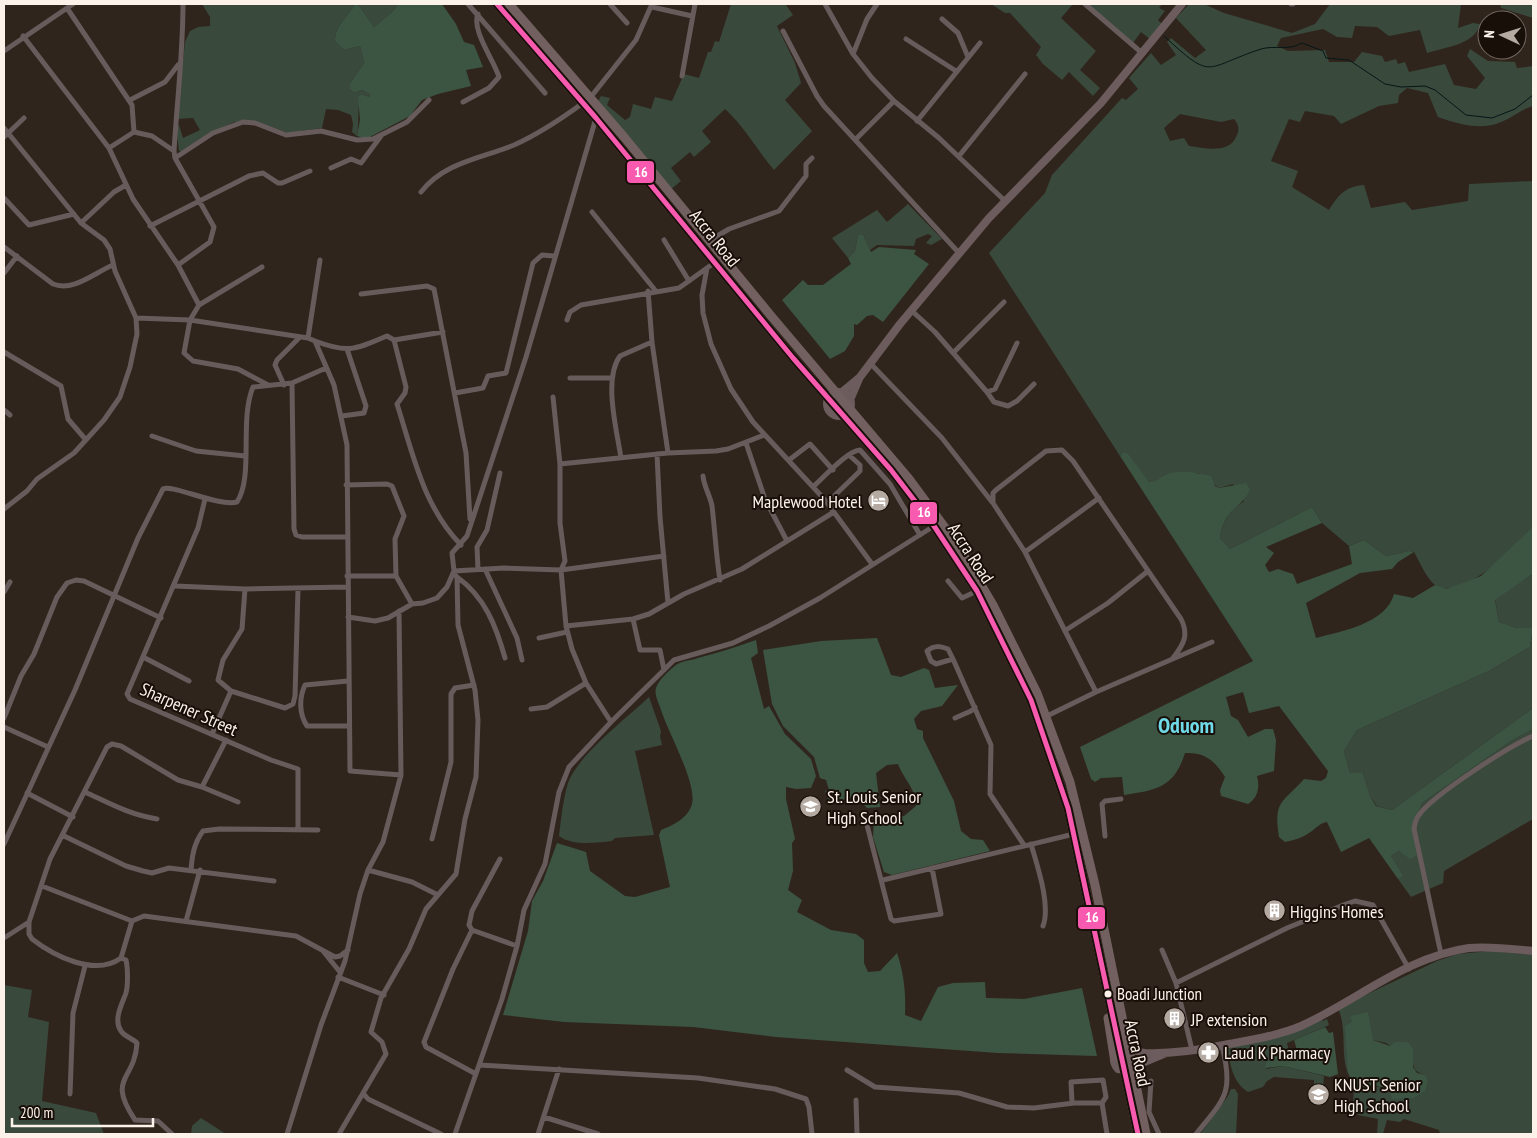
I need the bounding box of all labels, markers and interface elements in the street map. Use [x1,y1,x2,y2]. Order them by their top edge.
north arrow [1477,10,1527,60]
text: N [1480,30,1498,38]
line badge: 16 [626,160,655,184]
text: 16 [634,163,648,181]
street label: Accra Road [685,205,745,271]
hotel icon: Maplewood Hotel [866,489,890,513]
place label: Maplewood Hotel [753,490,863,513]
line badge: 16 [909,501,938,525]
text: 16 [917,503,931,521]
street label: Accra Road [943,518,999,588]
street label: Sharpener Street [137,677,241,741]
district label: Oduom [1158,711,1214,739]
place label: St. Louis Senior High School [827,785,921,829]
school or university icon: St. Louis Senior High School [799,794,823,818]
building icon: Higgins Homes [1262,899,1286,923]
place label: Higgins Homes [1290,900,1383,923]
line badge: 16 [1077,906,1106,930]
text: 16 [1085,908,1099,926]
place label: Boadi Junction [1117,983,1202,1005]
marker: Boadi Junction [1103,989,1113,999]
building icon: JP extension [1163,1007,1187,1031]
place label: JP extension [1190,1008,1267,1031]
street label: Accra Road [1120,1018,1156,1088]
pharmacy icon: Laud K Pharmacy [1196,1040,1220,1064]
place label: Laud K Pharmacy [1224,1041,1330,1064]
place label: KNUST Senior High School [1334,1073,1421,1117]
school or university icon: KNUST Senior High School [1306,1082,1330,1106]
scale bar [12,1096,154,1128]
text: 200 m [20,1103,53,1122]

